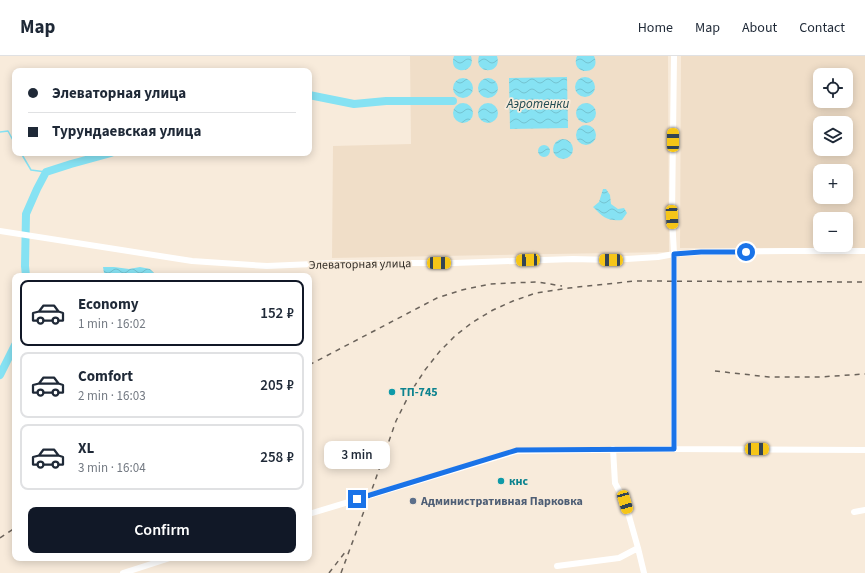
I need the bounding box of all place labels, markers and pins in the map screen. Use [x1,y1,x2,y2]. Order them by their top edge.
place label: ТП-745 [400,384,438,401]
marker: ТП-745 [387,387,397,397]
place label: кнс [509,473,529,490]
marker: кнс [496,476,506,486]
place label: Административная Парковка [420,493,583,510]
marker: Административная Парковка [408,496,418,506]

